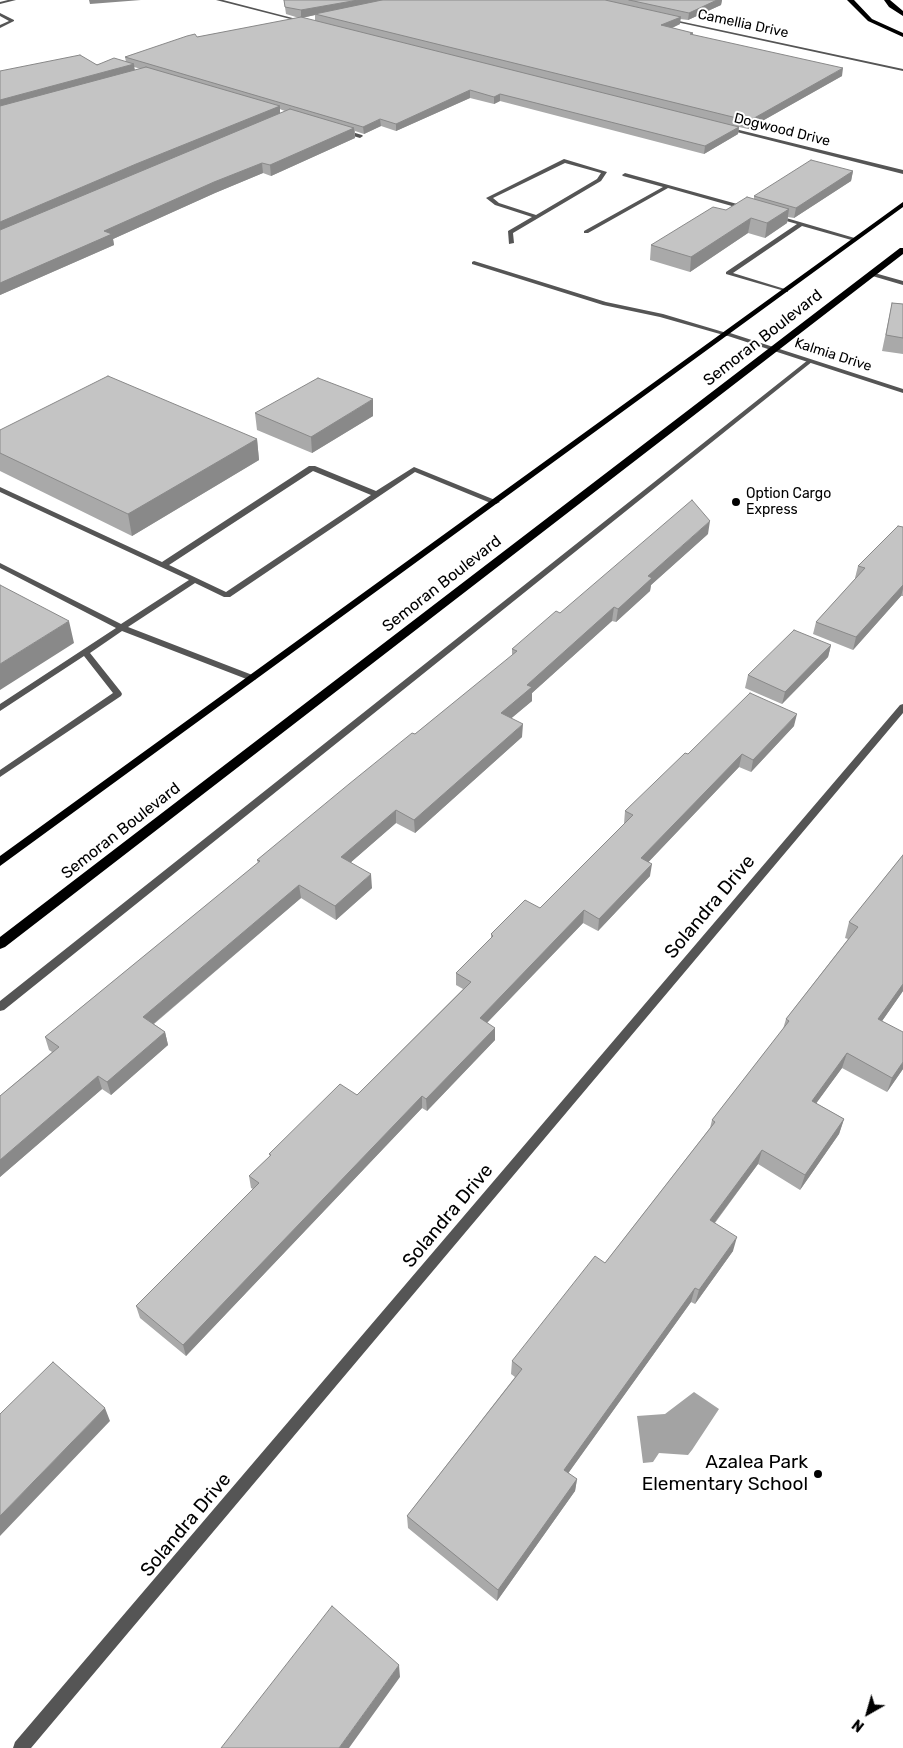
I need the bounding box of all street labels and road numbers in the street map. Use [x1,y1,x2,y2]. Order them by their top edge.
street label: Camellia Drive [696,6,790,42]
street label: Dogwood Drive [732,110,832,150]
street label: Semoran Boulevard [700,286,826,390]
street label: Kalmia Drive [792,335,874,375]
street label: Semoran Boulevard [379,532,505,636]
street label: Semoran Boulevard [58,779,184,883]
street label: Solandra Drive [660,850,760,964]
street label: Solandra Drive [398,1159,498,1273]
street label: Solandra Drive [136,1468,236,1582]

